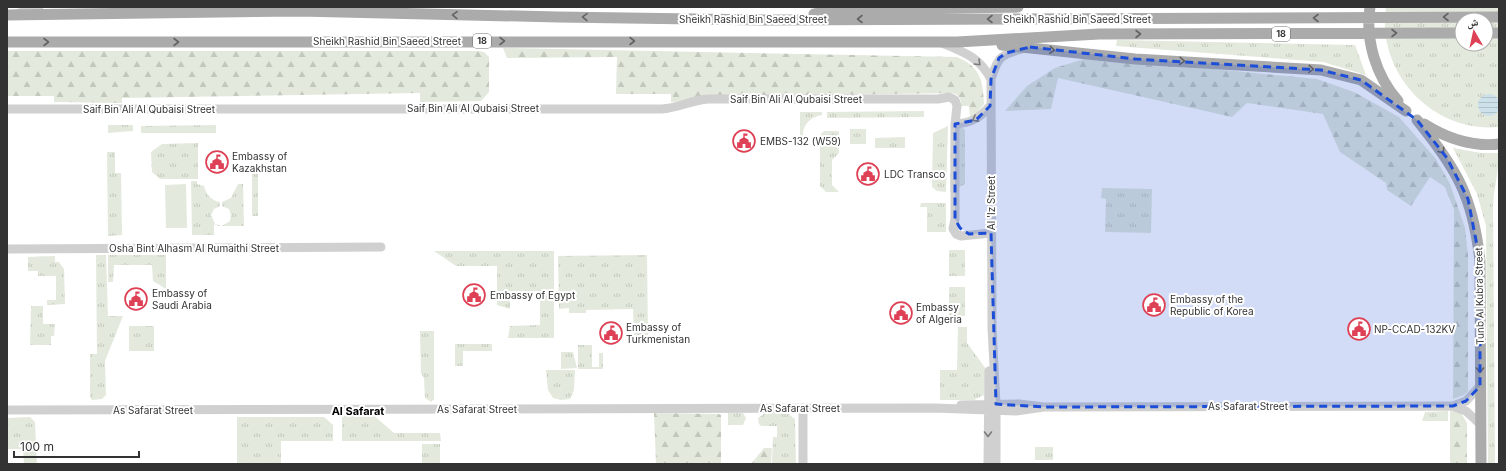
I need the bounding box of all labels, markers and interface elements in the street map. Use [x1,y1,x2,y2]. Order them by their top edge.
one-way arrow [452,10,458,19]
north arrow [1454,12,1494,52]
one-way arrow [582,13,588,22]
street label: Sheikh Rashid Bin Saeed Street [679,13,828,25]
street label: Sheikh Rashid Bin Saeed Street [1003,13,1152,25]
one-way arrow [1443,13,1449,21]
one-way arrow [1313,14,1319,22]
text: ش [1466,14,1480,31]
one-way arrow [857,15,863,23]
one-way arrow [987,15,993,23]
road number: 18 [1272,27,1290,41]
one-way arrow [1391,29,1397,37]
one-way arrow [1135,30,1141,38]
road number: 18 [473,34,491,48]
street label: Sheikh Rashid Bin Saeed Street [313,35,462,47]
one-way arrow [499,37,505,45]
one-way arrow [629,37,635,45]
one-way arrow [43,38,49,46]
one-way arrow [173,38,179,46]
one-way arrow [1049,45,1055,54]
one-way arrow [1179,57,1185,66]
one-way arrow [973,58,981,66]
one-way arrow [1308,65,1314,74]
street label: Saif Bin Ali Al Qubaisi Street [730,93,863,105]
street label: Saif Bin Ali Al Qubaisi Street [407,102,540,114]
street label: Saif Bin Ali Al Qubaisi Street [83,103,216,115]
one-way arrow [972,115,979,122]
public building icon: EMBS-132 (W59) [731,128,757,154]
place label: EMBS-132 (W59) [760,135,841,147]
one-way arrow [1437,146,1444,153]
public building icon: Embassy of Kazakhstan [204,149,230,175]
place label: Embassy of Kazakhstan [232,150,288,174]
public building icon: LDC Transco [855,161,881,187]
place label: LDC Transco [884,168,945,180]
street label: Al 'Iz Street [985,175,997,230]
street label: Osha Bint Alhasm Al Rumaithi Street [109,242,280,254]
street label: Tunb Al Kubra Street [1472,246,1486,345]
public building icon: Embassy of Egypt [461,282,487,308]
public building icon: Embassy of Saudi Arabia [123,286,149,312]
place label: Embassy of Saudi Arabia [152,287,212,311]
place label: Embassy of Egypt [490,289,576,301]
public building icon: Embassy of the Republic of Korea [1141,292,1167,318]
place label: Embassy of the Republic of Korea [1170,293,1254,317]
public building icon: Embassy of Algeria [888,300,914,326]
place label: Embassy of Algeria [916,301,962,325]
public building icon: NP-CCAD-132KV [1346,316,1372,342]
public building icon: Embassy of Turkmenistan [598,320,624,346]
place label: Embassy of Turkmenistan [626,321,690,345]
place label: NP-CCAD-132KV [1374,323,1455,335]
one-way arrow [1476,367,1484,373]
street label: As Safarat Street [1208,400,1289,412]
street label: As Safarat Street [760,402,841,414]
street label: As Safarat Street [437,403,518,415]
street label: As Safarat Street [113,404,194,416]
district label: Al Safarat [332,404,384,418]
one-way arrow [983,431,992,437]
scale bar [14,433,139,459]
text: 100 m [20,439,54,454]

